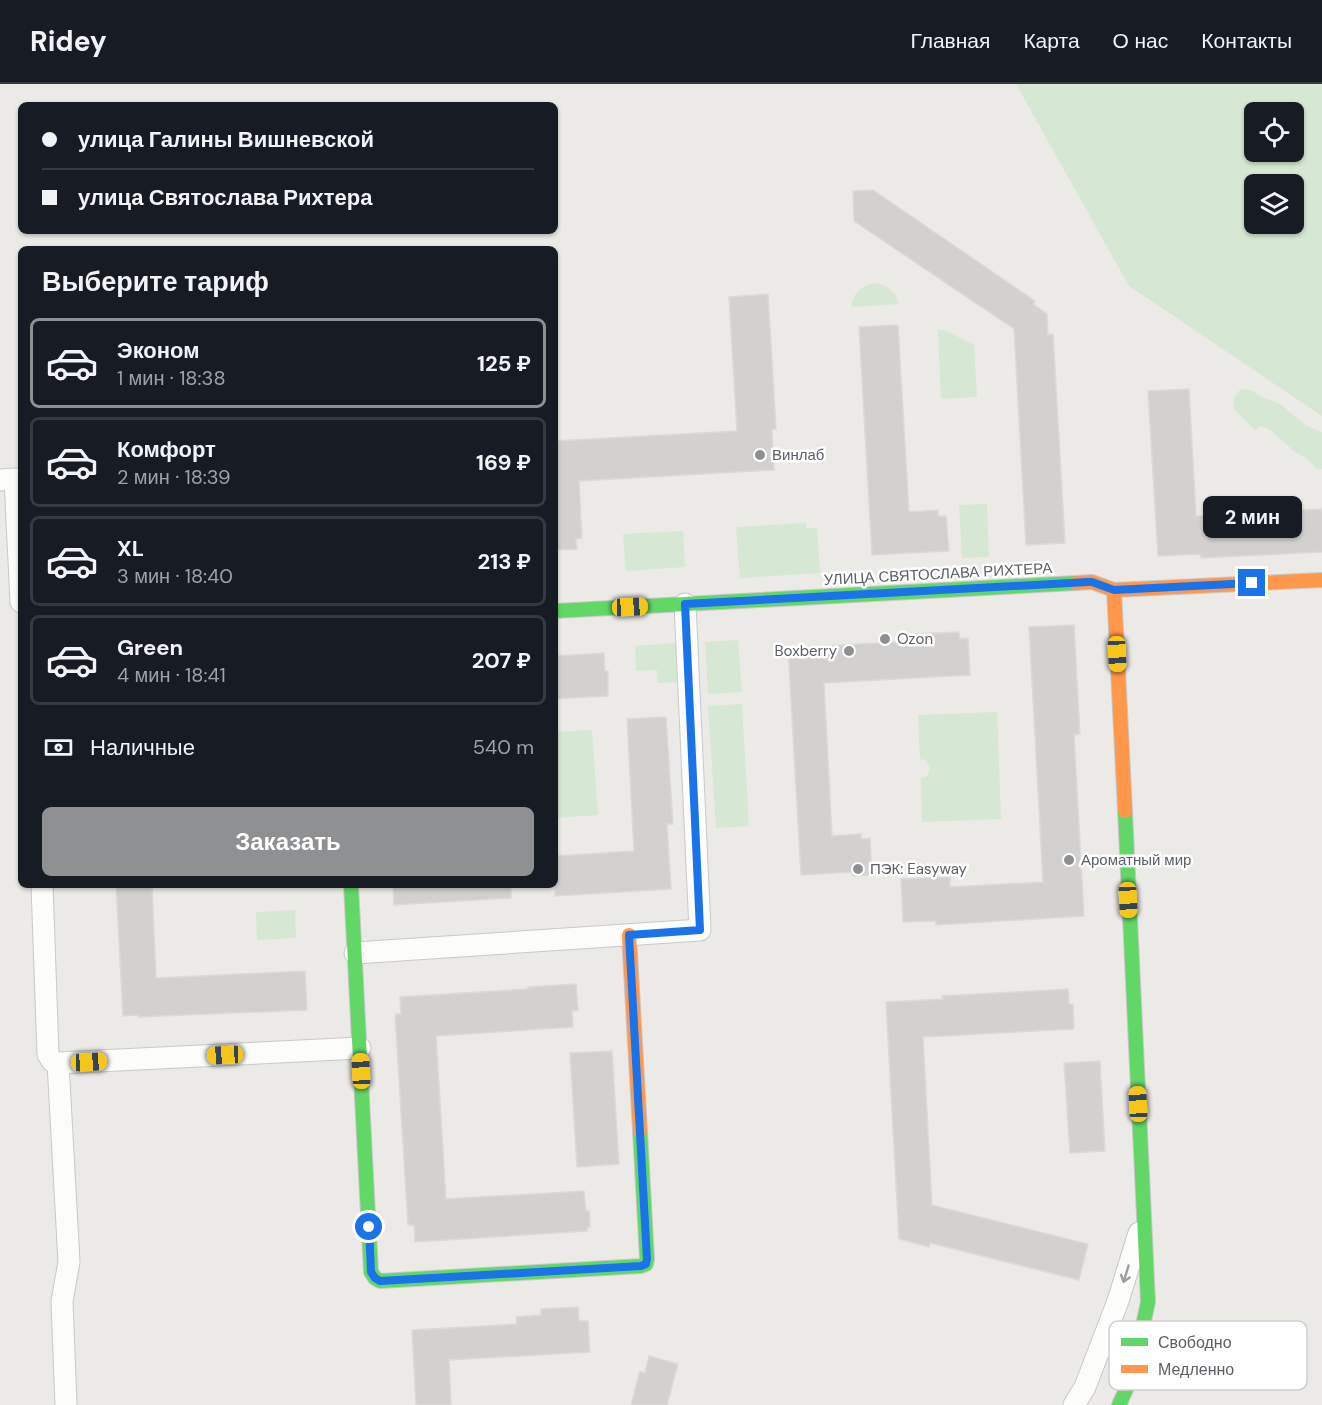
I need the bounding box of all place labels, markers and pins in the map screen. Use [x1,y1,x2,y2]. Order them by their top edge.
place label: Винлаб [772,445,824,465]
marker: Винлаб [753,448,767,462]
place label: Ozon [897,629,933,649]
marker: Ozon [878,632,892,646]
place label: Boxberry [775,641,838,661]
marker: Boxberry [842,644,856,658]
place label: Ароматный мир [1081,850,1191,870]
marker: Ароматный мир [1062,853,1076,867]
place label: ПЭК: Easyway [870,859,968,879]
marker: ПЭК: Easyway [851,862,865,876]

